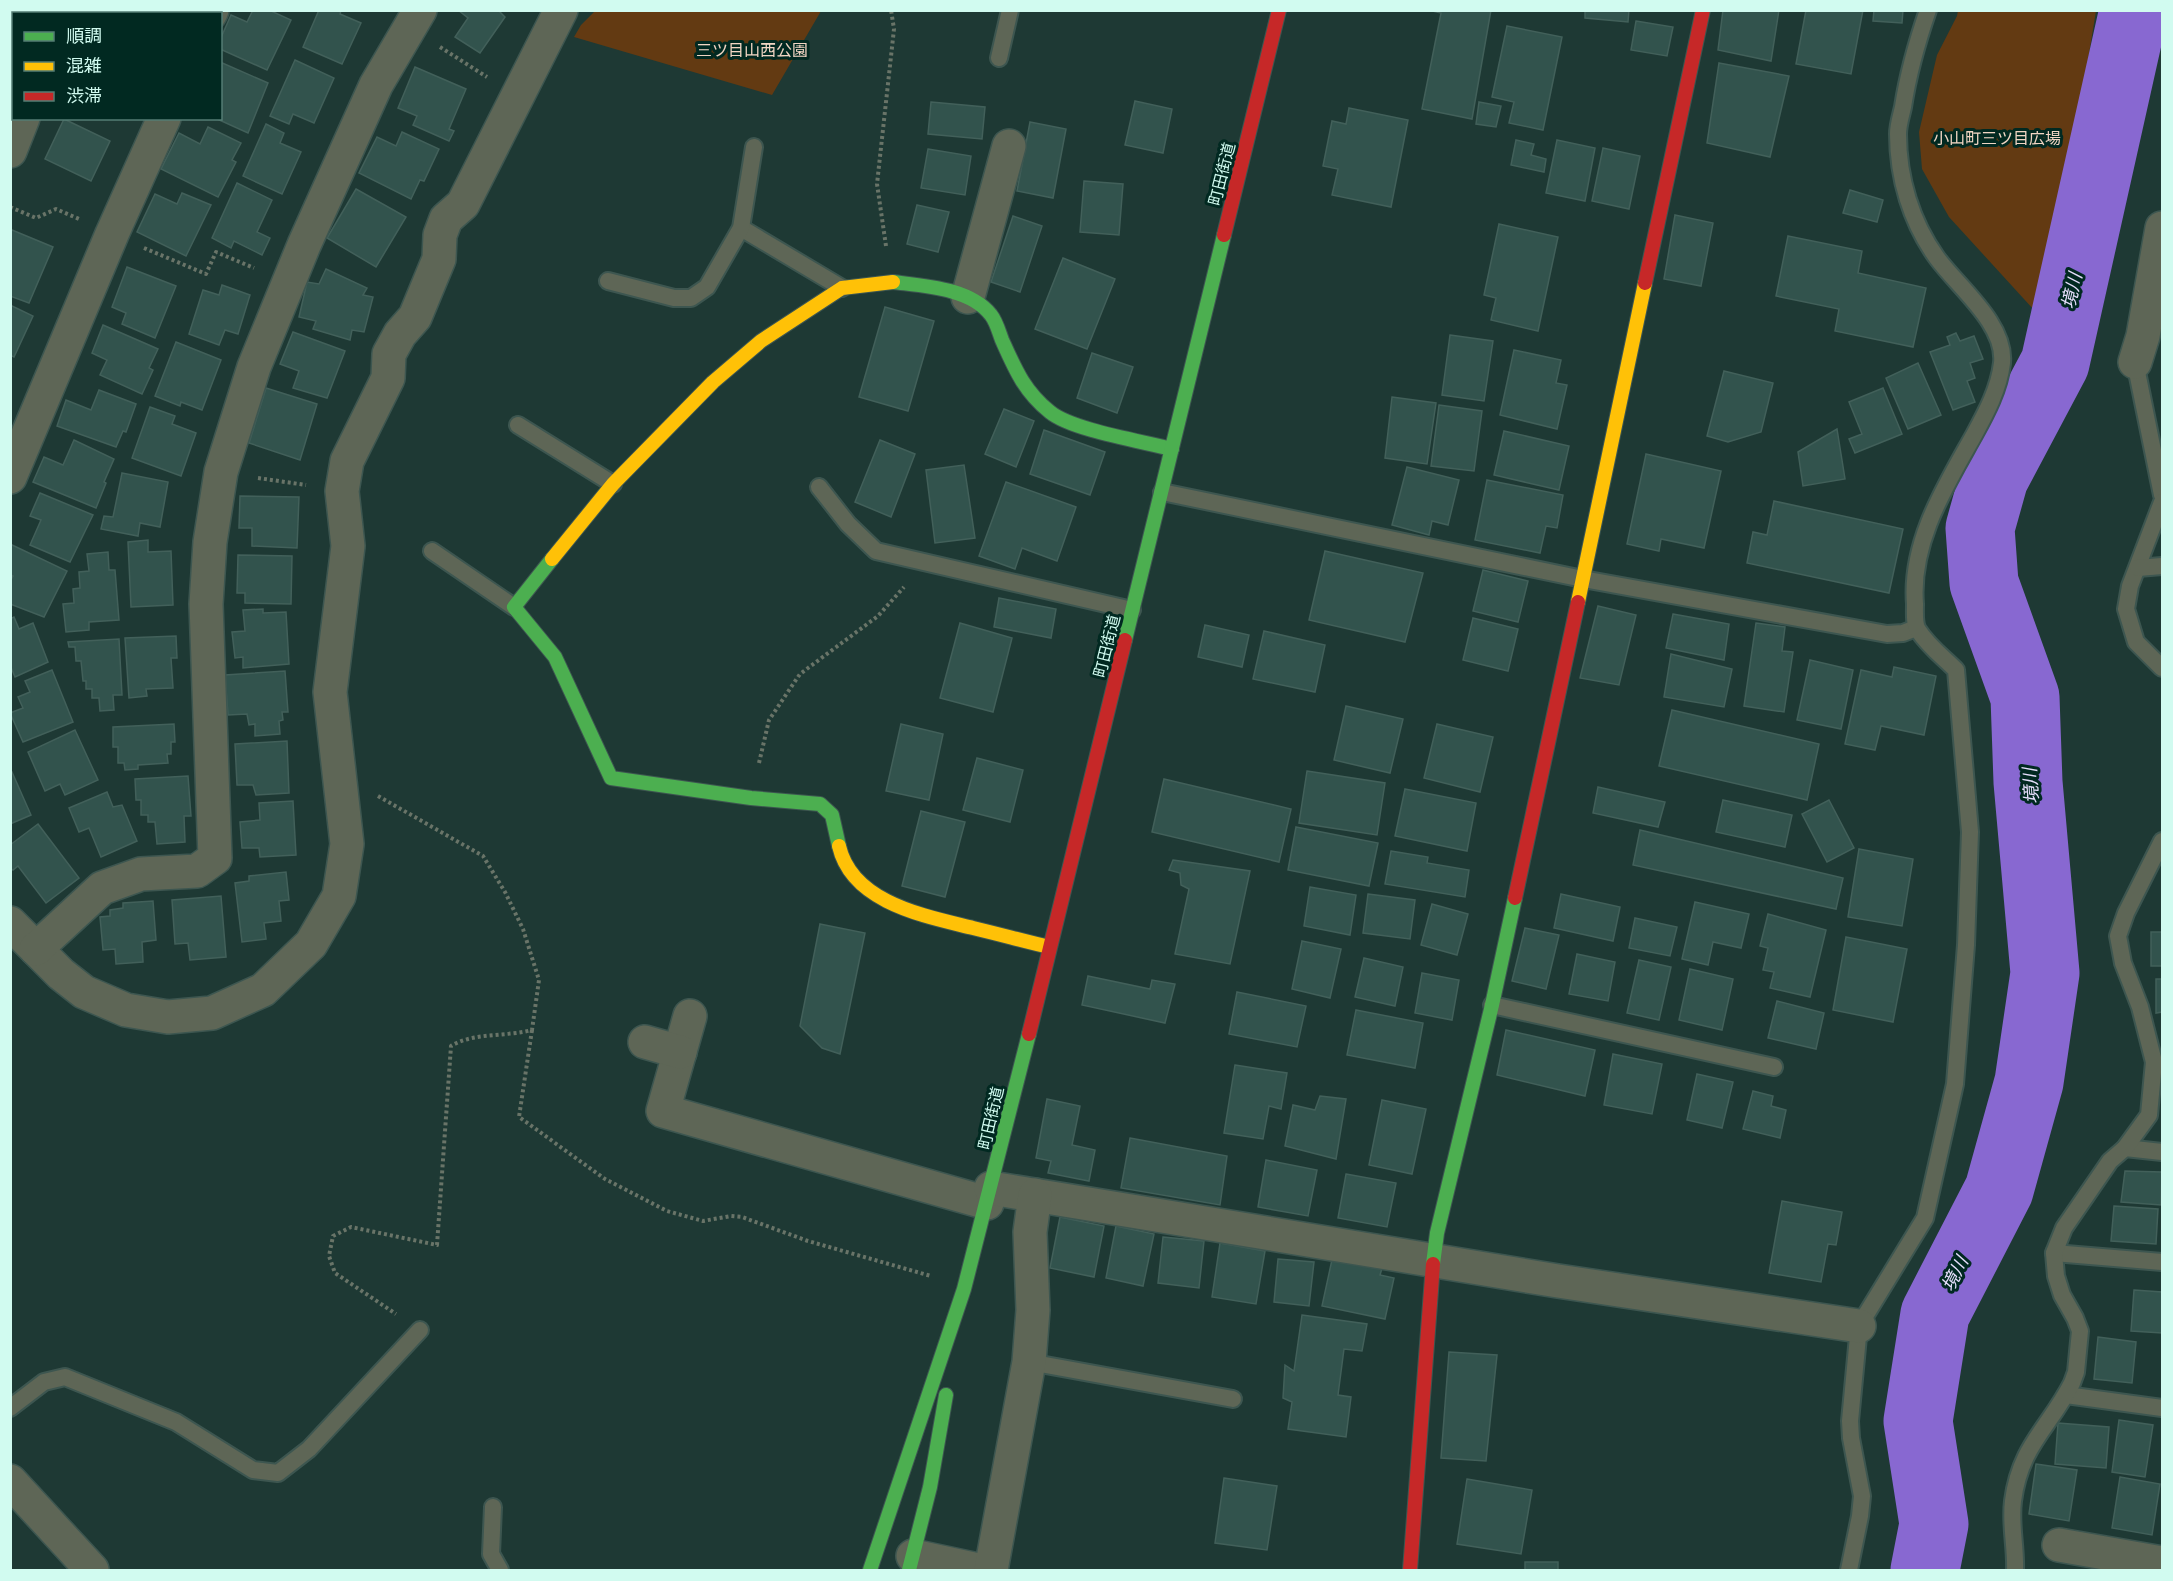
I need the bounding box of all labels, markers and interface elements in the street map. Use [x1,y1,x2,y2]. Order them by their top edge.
legend [12,12,222,120]
text: 順調 [66,25,102,47]
park label: 三ツ目山西公園 [696,41,808,60]
text: 混雑 [66,55,102,77]
text: 渋滞 [66,85,102,107]
park label: 小山町三ツ目広場 [1933,129,2061,148]
street label: 町田街道 [1205,141,1239,207]
water label: 境川 [2057,269,2087,311]
street label: 町田街道 [1090,613,1124,679]
water label: 境川 [2019,765,2043,805]
street label: 町田街道 [975,1085,1007,1151]
water label: 境川 [1937,1251,1974,1295]

